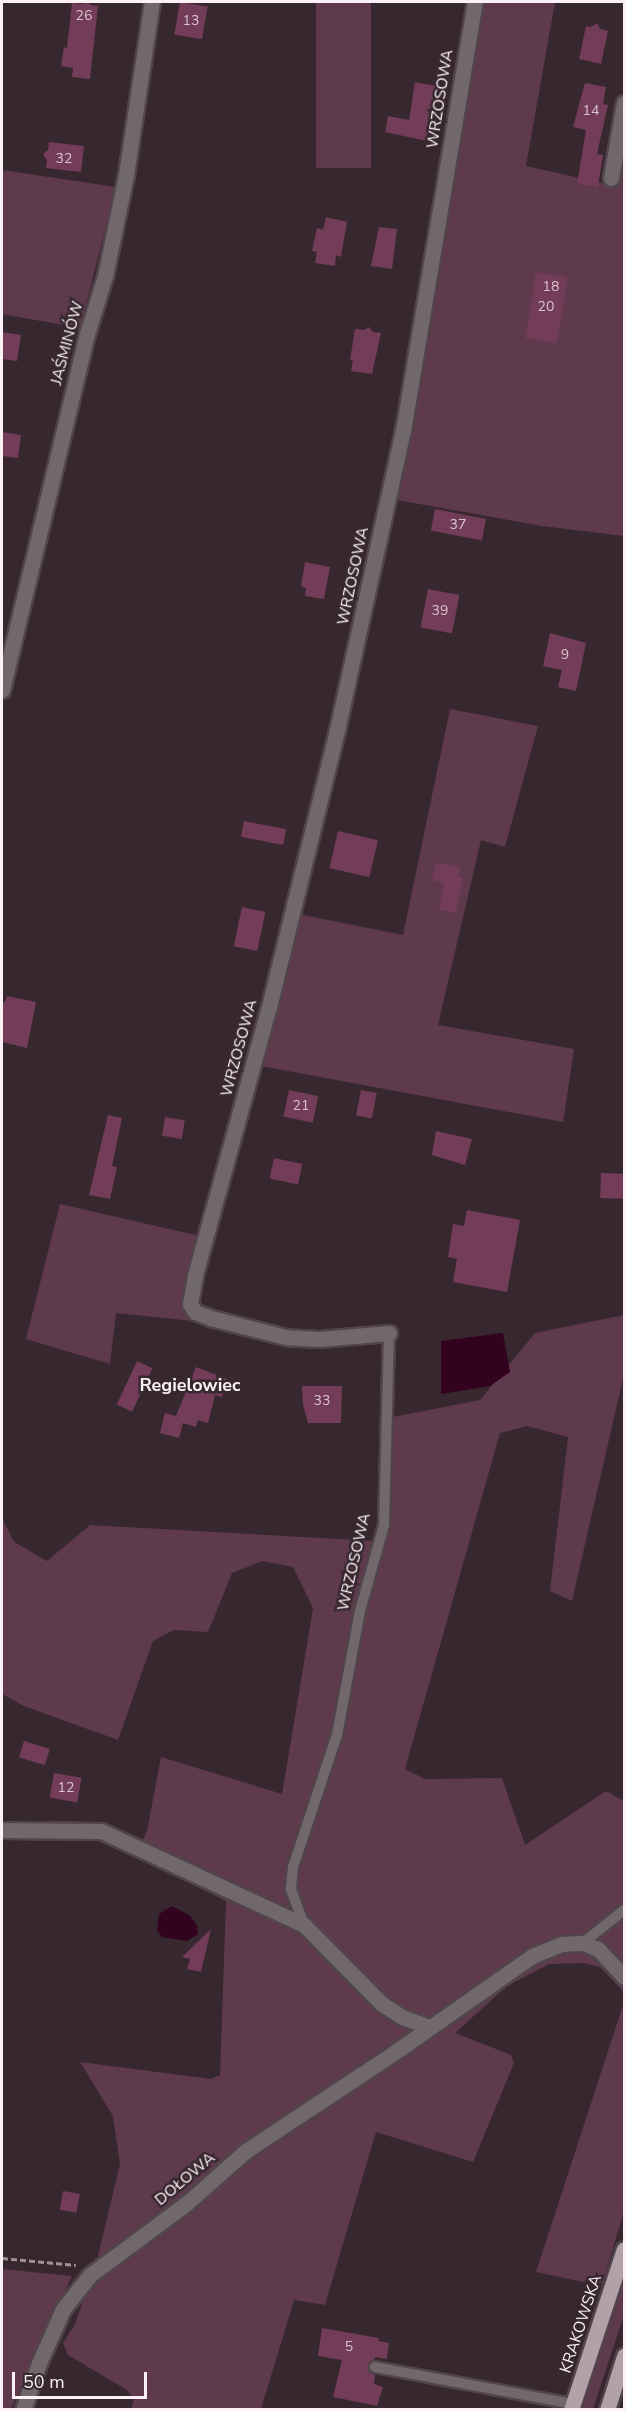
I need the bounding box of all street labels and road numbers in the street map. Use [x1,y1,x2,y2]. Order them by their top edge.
street label: WRZOSOWA [423,48,457,150]
street label: JAŚMINÓW [47,299,87,387]
street label: WRZOSOWA [333,525,373,627]
street label: WRZOSOWA [217,997,261,1099]
street label: WRZOSOWA [333,1511,375,1613]
street label: DOŁOWA [151,2148,219,2210]
street label: KRAKOWSKA [556,2272,606,2376]

